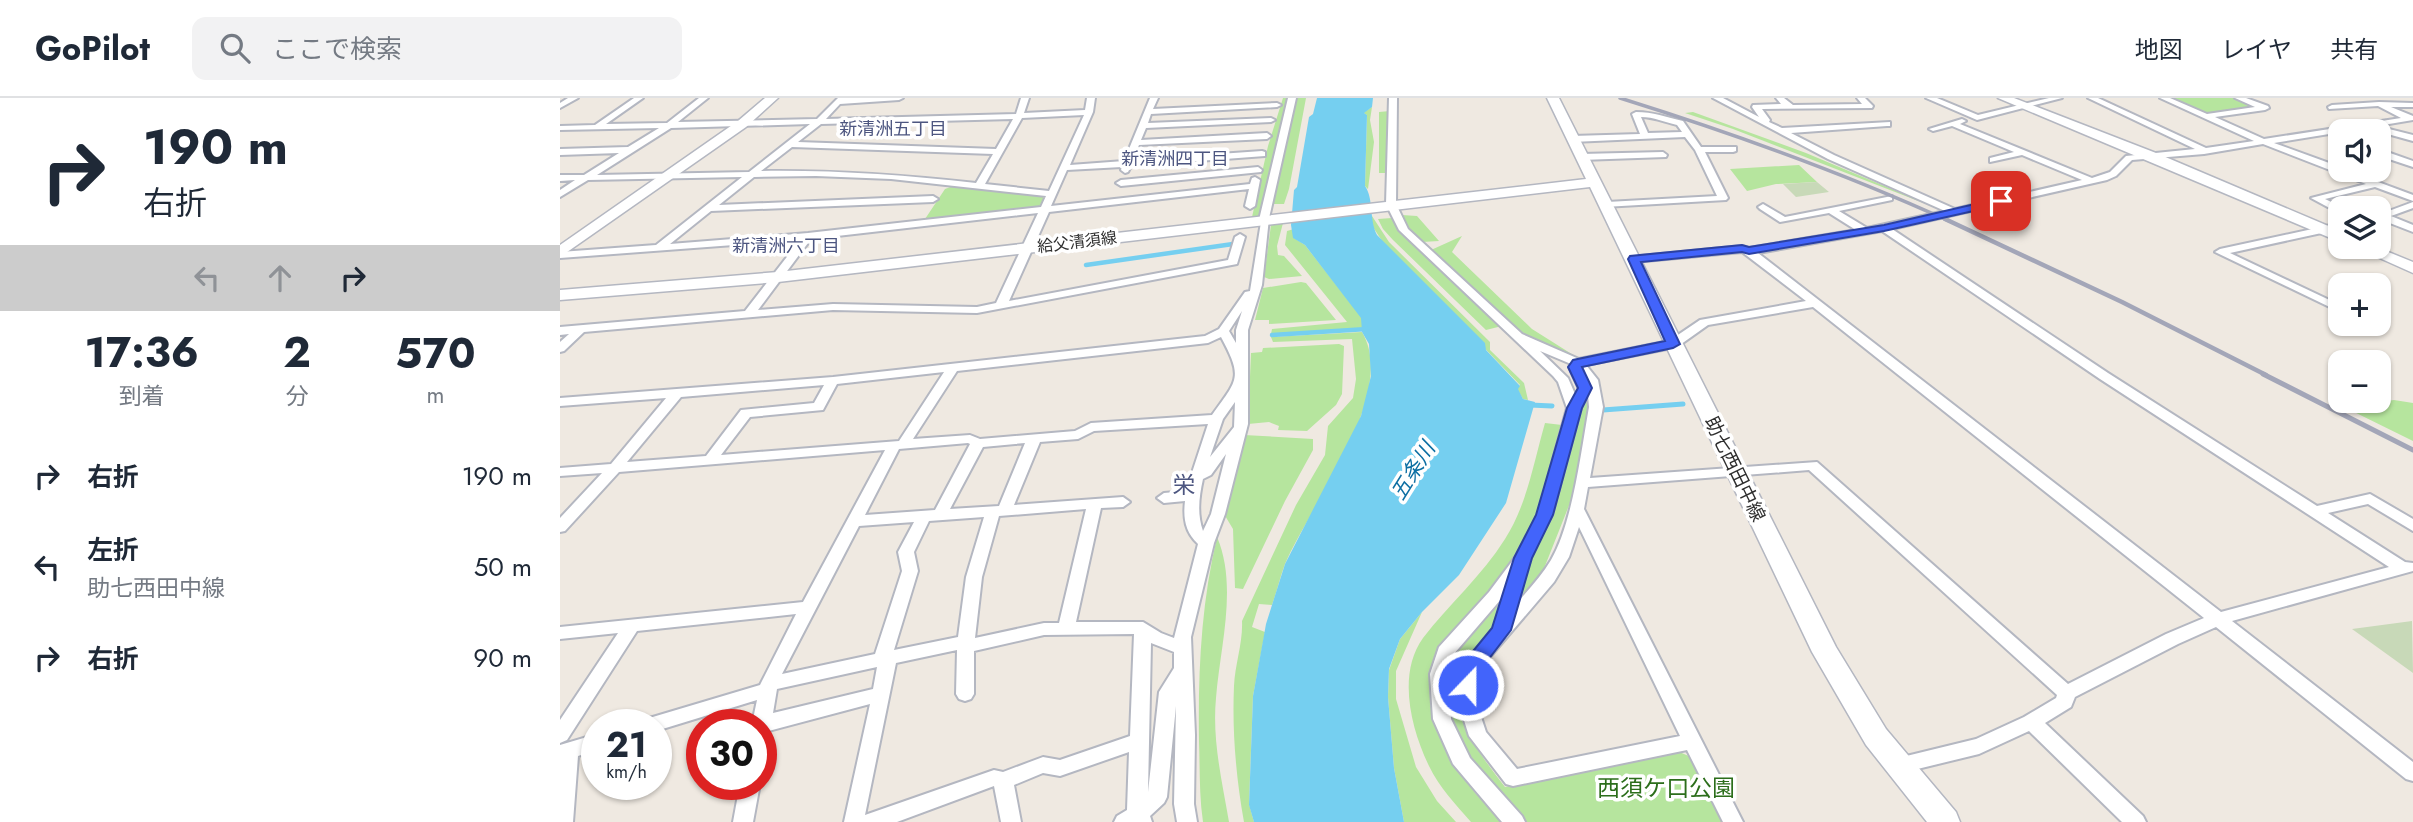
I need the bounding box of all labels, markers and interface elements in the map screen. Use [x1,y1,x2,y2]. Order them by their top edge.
search box [192,17,682,80]
text: GoPilot [35,25,150,72]
icon: search [216,29,254,67]
text: ここで検索 [272,30,402,68]
text: 地図 [2135,32,2183,67]
text: レイヤ [2221,32,2292,67]
text: 共有 [2330,32,2378,67]
text: 190 m [143,112,288,182]
district label: 新清洲五丁目 [839,116,947,142]
map controls [2328,119,2391,413]
button: sound [2328,119,2391,182]
icon: right [28,126,119,217]
district label: 新清洲四丁目 [1121,146,1229,172]
pin [1971,171,2031,231]
text: 右折 [143,180,207,226]
icon: arrive [1982,182,2020,220]
button: layers [2328,196,2391,259]
street label: 給父清須線 [1036,226,1118,258]
district label: 新清洲六丁目 [732,233,840,259]
icon: left [188,259,226,297]
icon: ahead [261,259,299,297]
icon: right [334,259,372,297]
button: + [2328,273,2391,336]
text: 17:36 [84,322,199,383]
text: 2 [283,322,311,383]
text: 570 [395,323,476,384]
button: − [2328,350,2391,413]
text: m [426,378,444,412]
text: 到着 [119,379,165,413]
text: 分 [286,379,309,413]
street label: 助七西田中線 [1698,412,1772,526]
water label: 五条川 [1384,435,1443,506]
icon: right [28,457,66,495]
text: 190 m [462,457,532,495]
text: 右折 [87,458,139,496]
district label: 栄 [1173,468,1196,502]
text: 左折 [87,531,139,569]
icon: left [28,548,66,586]
text: 50 m [474,548,532,586]
text: 助七西田中線 [87,571,225,605]
icon: right [28,639,66,677]
text: 90 m [473,639,532,677]
text: 右折 [87,640,139,678]
position arrow [1431,648,1505,722]
speed limit sign: 30 [686,709,777,800]
text: 21 [606,720,647,770]
text: km/h [606,759,647,785]
park label: 西須ケ口公園 [1597,771,1735,805]

